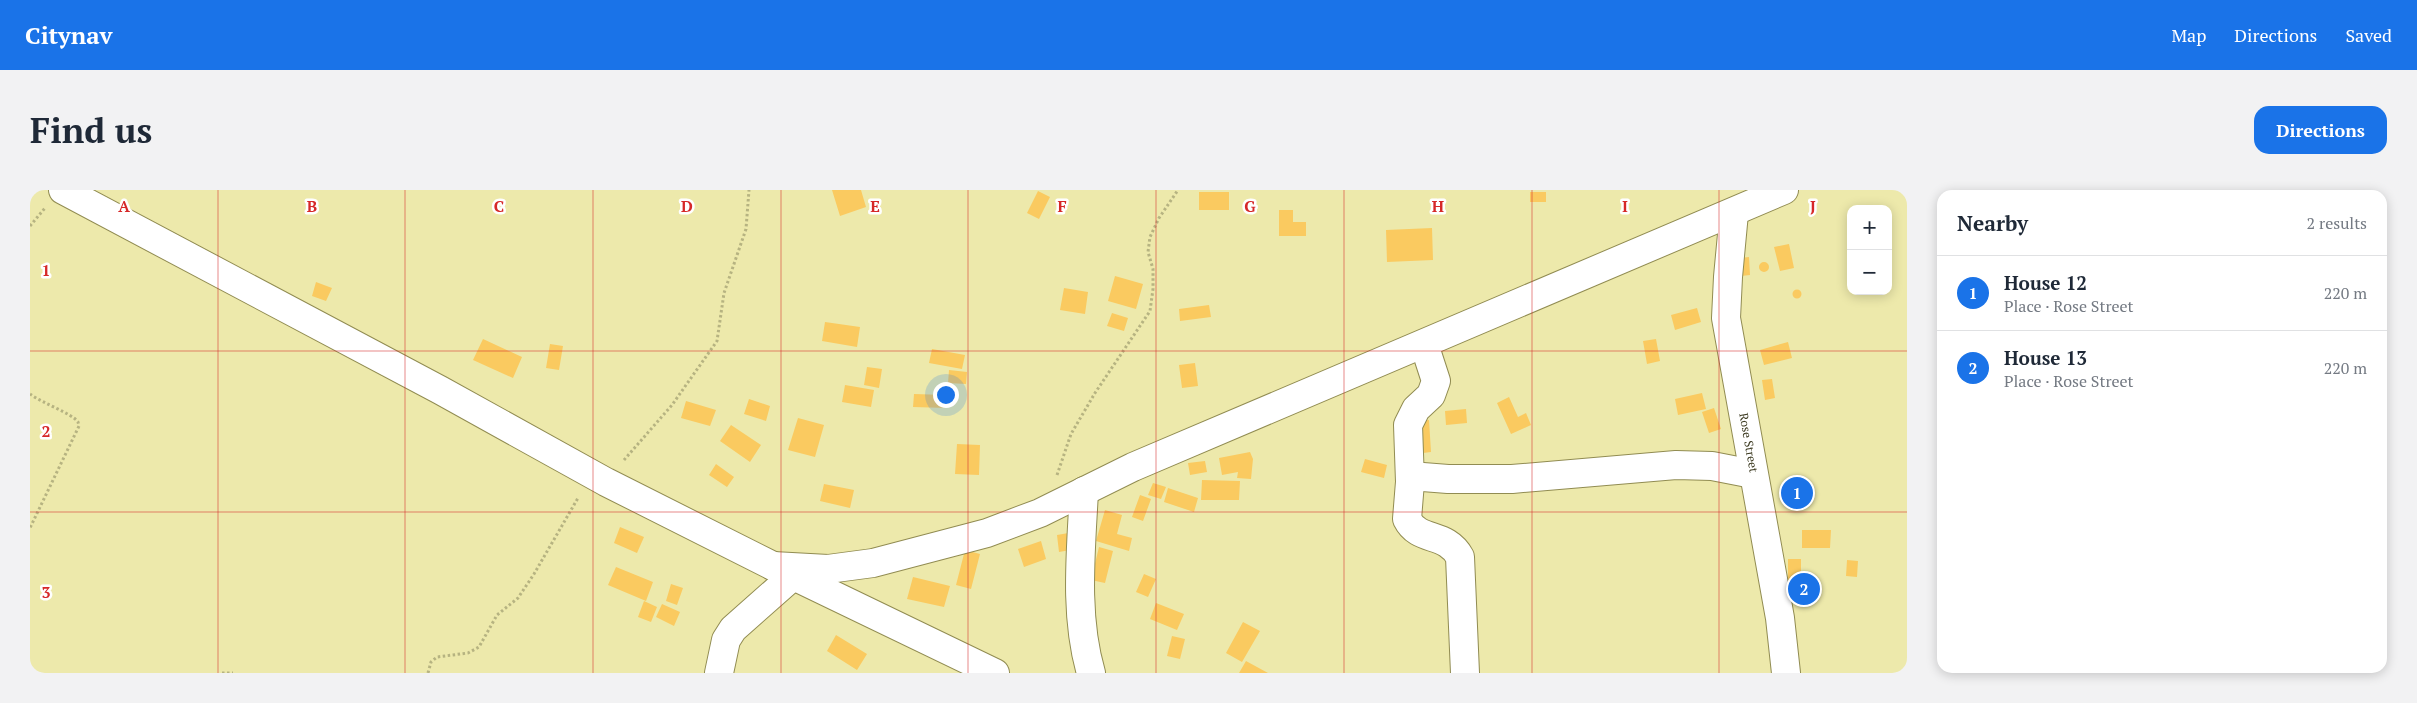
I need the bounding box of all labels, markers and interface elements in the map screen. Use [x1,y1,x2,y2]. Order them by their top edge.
text: Citynav [25,19,112,51]
text: Map [2171,23,2206,47]
text: Directions [2234,23,2317,47]
text: Saved [2345,23,2392,47]
button: Directions [2254,106,2387,154]
text: Find us [30,107,152,153]
text: A [118,195,130,217]
text: B [307,195,317,217]
text: C [494,195,504,217]
text: D [681,195,693,217]
text: E [870,195,880,217]
text: F [1057,195,1067,217]
text: G [1244,195,1256,217]
text: H [1432,195,1444,217]
text: I [1622,195,1628,217]
text: J [1810,195,1816,217]
map controls [1847,205,1892,295]
button: + [1847,205,1892,250]
text: Nearby [1957,209,2028,237]
text: 2 results [2307,212,2367,234]
button: − [1847,250,1892,295]
text: 1 [41,259,51,281]
text: House 12 [2004,270,2087,295]
text: 1 [1968,282,1978,304]
text: 220 m [2324,282,2367,304]
text: Place · Rose Street [2004,295,2134,317]
text: House 13 [2004,345,2087,370]
text: 2 [1968,357,1978,379]
text: 220 m [2324,357,2367,379]
text: Place · Rose Street [2004,370,2134,392]
your location [933,382,959,408]
street label: Rose Street [1736,412,1762,474]
text: 2 [41,420,51,442]
pin: 1 [1781,474,1813,512]
pin: 2 [1788,570,1820,608]
text: 3 [41,581,51,603]

